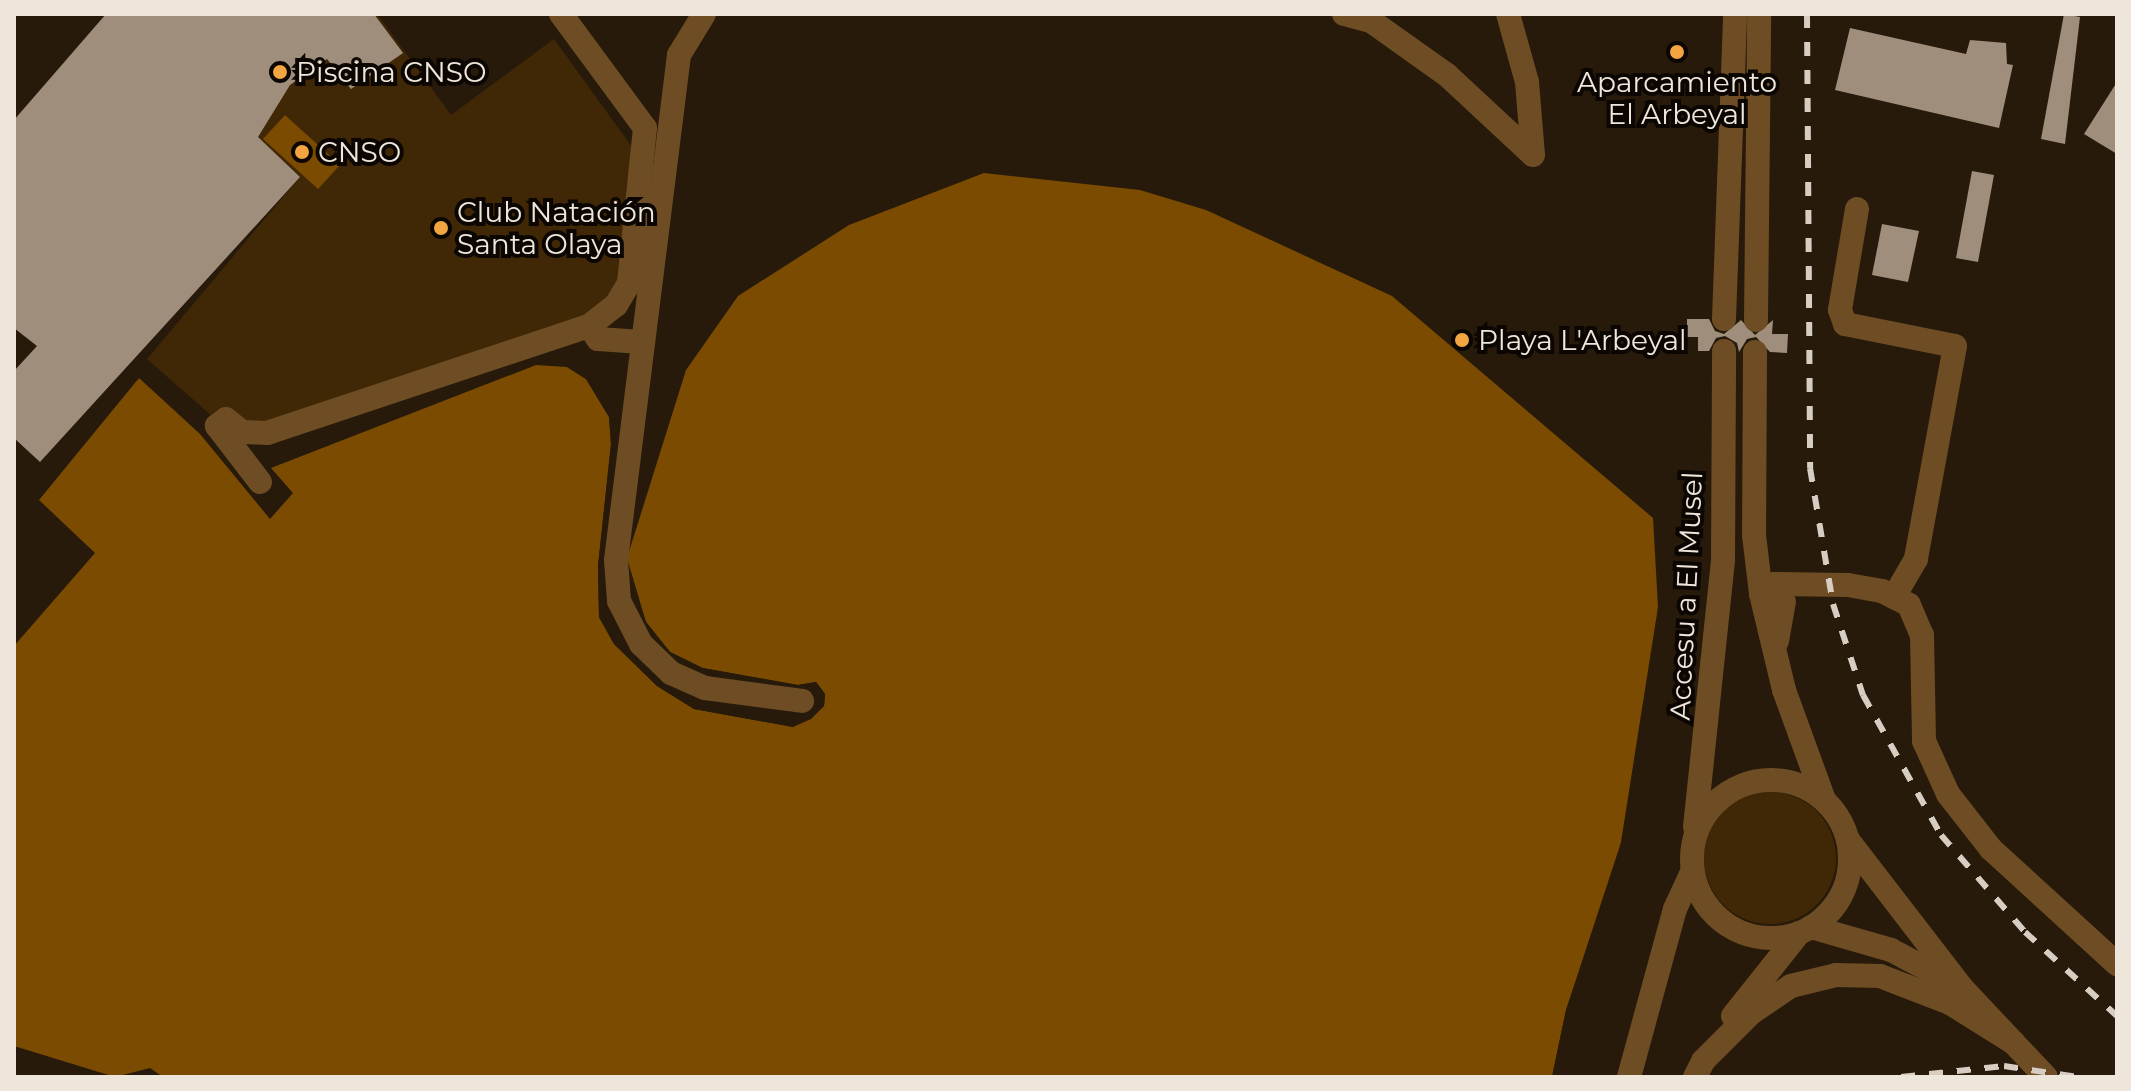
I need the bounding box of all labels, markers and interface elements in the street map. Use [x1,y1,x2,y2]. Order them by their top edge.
marker: Aparcamiento El Arbeyal [1668,43,1686,61]
place label: Piscina CNSO [296,55,486,89]
marker: Piscina CNSO [271,63,289,81]
place label: Aparcamiento El Arbeyal [1577,65,1777,131]
place label: CNSO [318,135,401,169]
marker: CNSO [293,143,311,161]
place label: Club Natación Santa Olaya [457,195,656,261]
marker: Club Natación Santa Olaya [432,219,450,237]
place label: Playa L'Arbeyal [1478,323,1687,357]
marker: Playa L'Arbeyal [1453,331,1471,349]
street label: Accesu a El Musel [1663,471,1709,721]

